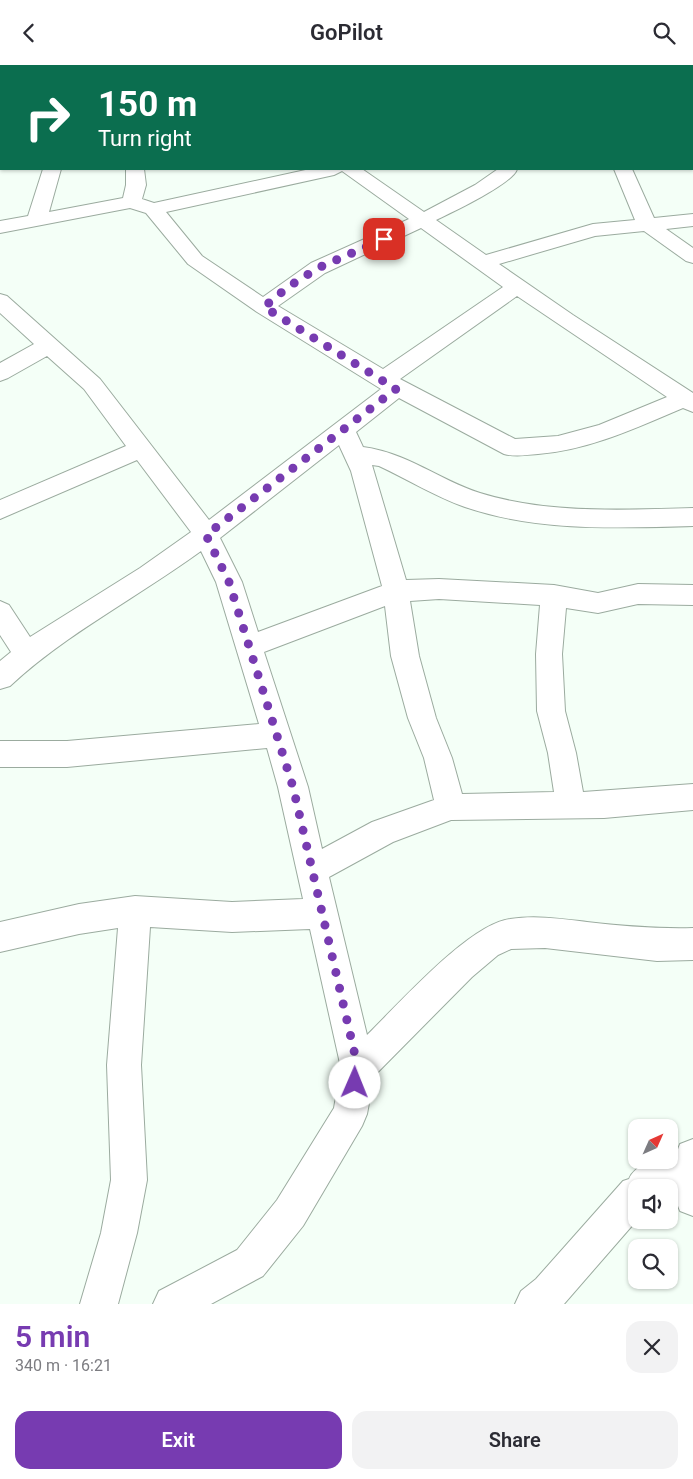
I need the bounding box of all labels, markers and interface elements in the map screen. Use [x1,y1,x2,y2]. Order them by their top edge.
icon: back [15,19,43,47]
icon: search [650,19,678,47]
text: GoPilot [310,20,383,45]
text: 150 m [98,84,197,125]
icon: right [15,85,80,150]
text: Turn right [98,126,192,151]
pin [363,218,405,260]
icon: arrive [370,225,398,253]
position arrow [328,1056,380,1108]
north arrow [628,1119,678,1169]
map controls [628,1119,678,1289]
button: sound [628,1179,678,1229]
button: search [628,1239,678,1289]
text: 5 min [15,1319,90,1354]
button: close [626,1321,678,1373]
text: 340 m · 16:21 [15,1356,112,1375]
button: Exit [15,1411,342,1469]
button: Share [352,1411,678,1469]

